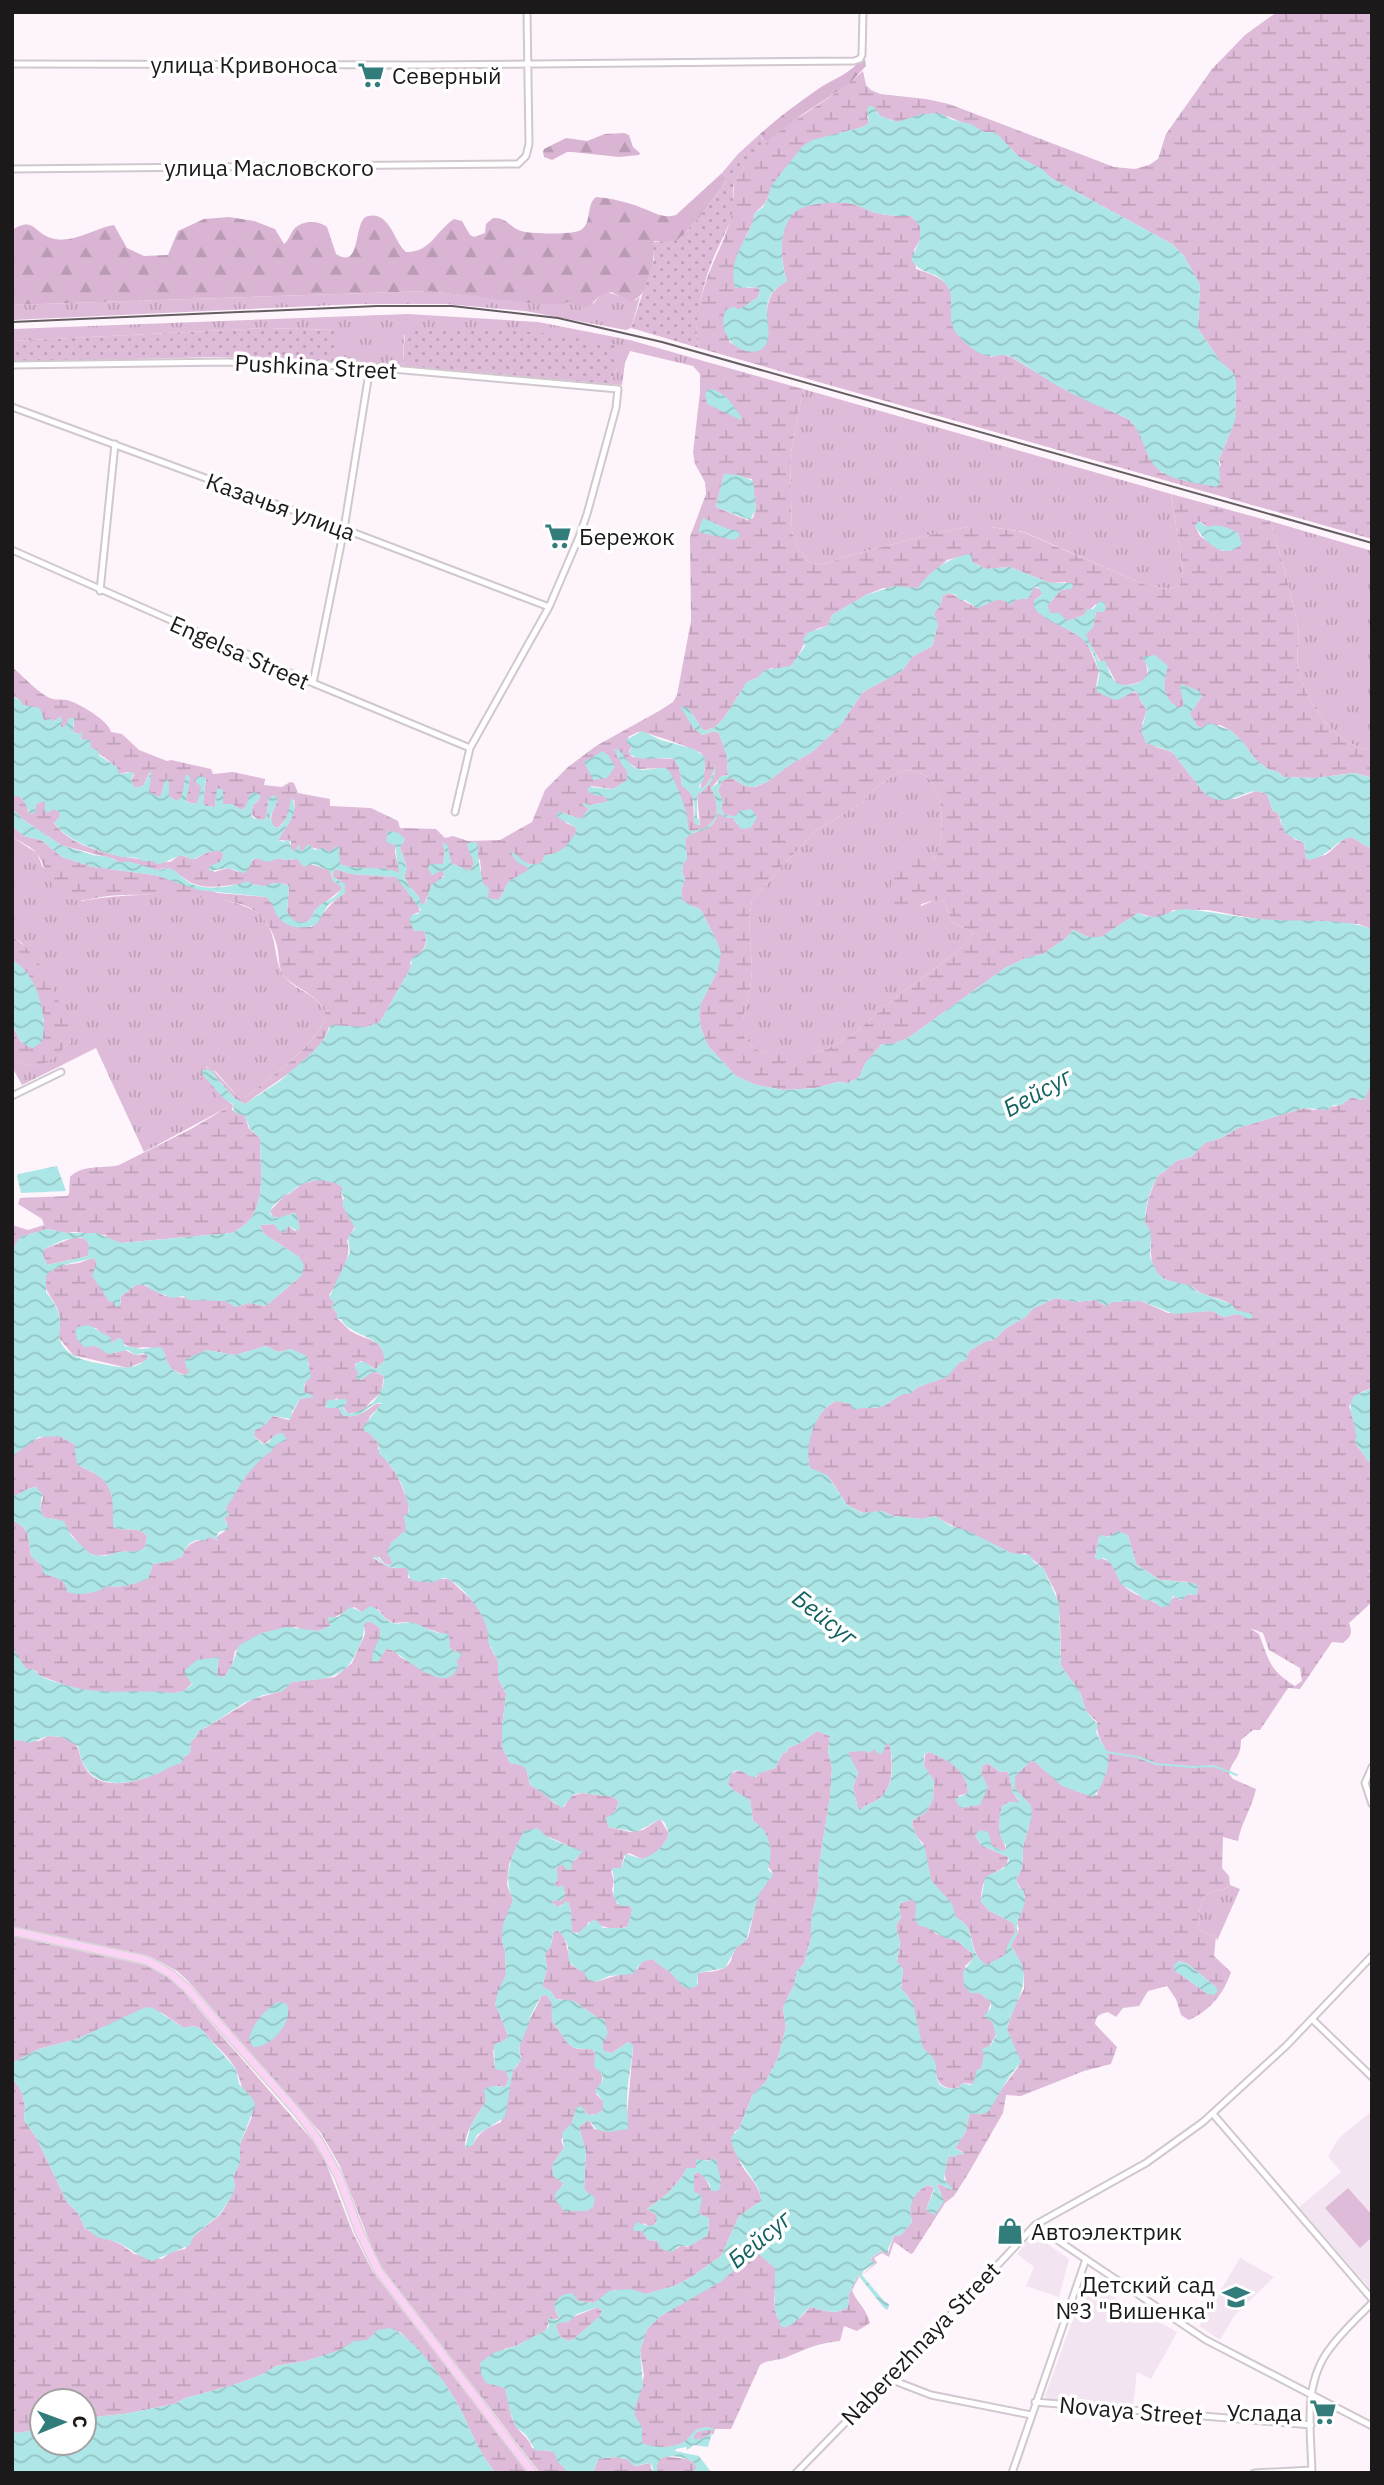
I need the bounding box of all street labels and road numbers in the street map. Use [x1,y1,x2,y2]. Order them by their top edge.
street label: улица Кривоноса [150,49,338,79]
street label: улица Масловского [164,152,374,182]
street label: Pushkina Street [234,347,398,385]
street label: Казачья улица [202,465,360,547]
street label: Engelsa Street [166,608,314,696]
street label: Naberezhnaya Street [834,2255,1006,2431]
street label: Novaya Street [1058,2389,1204,2431]

